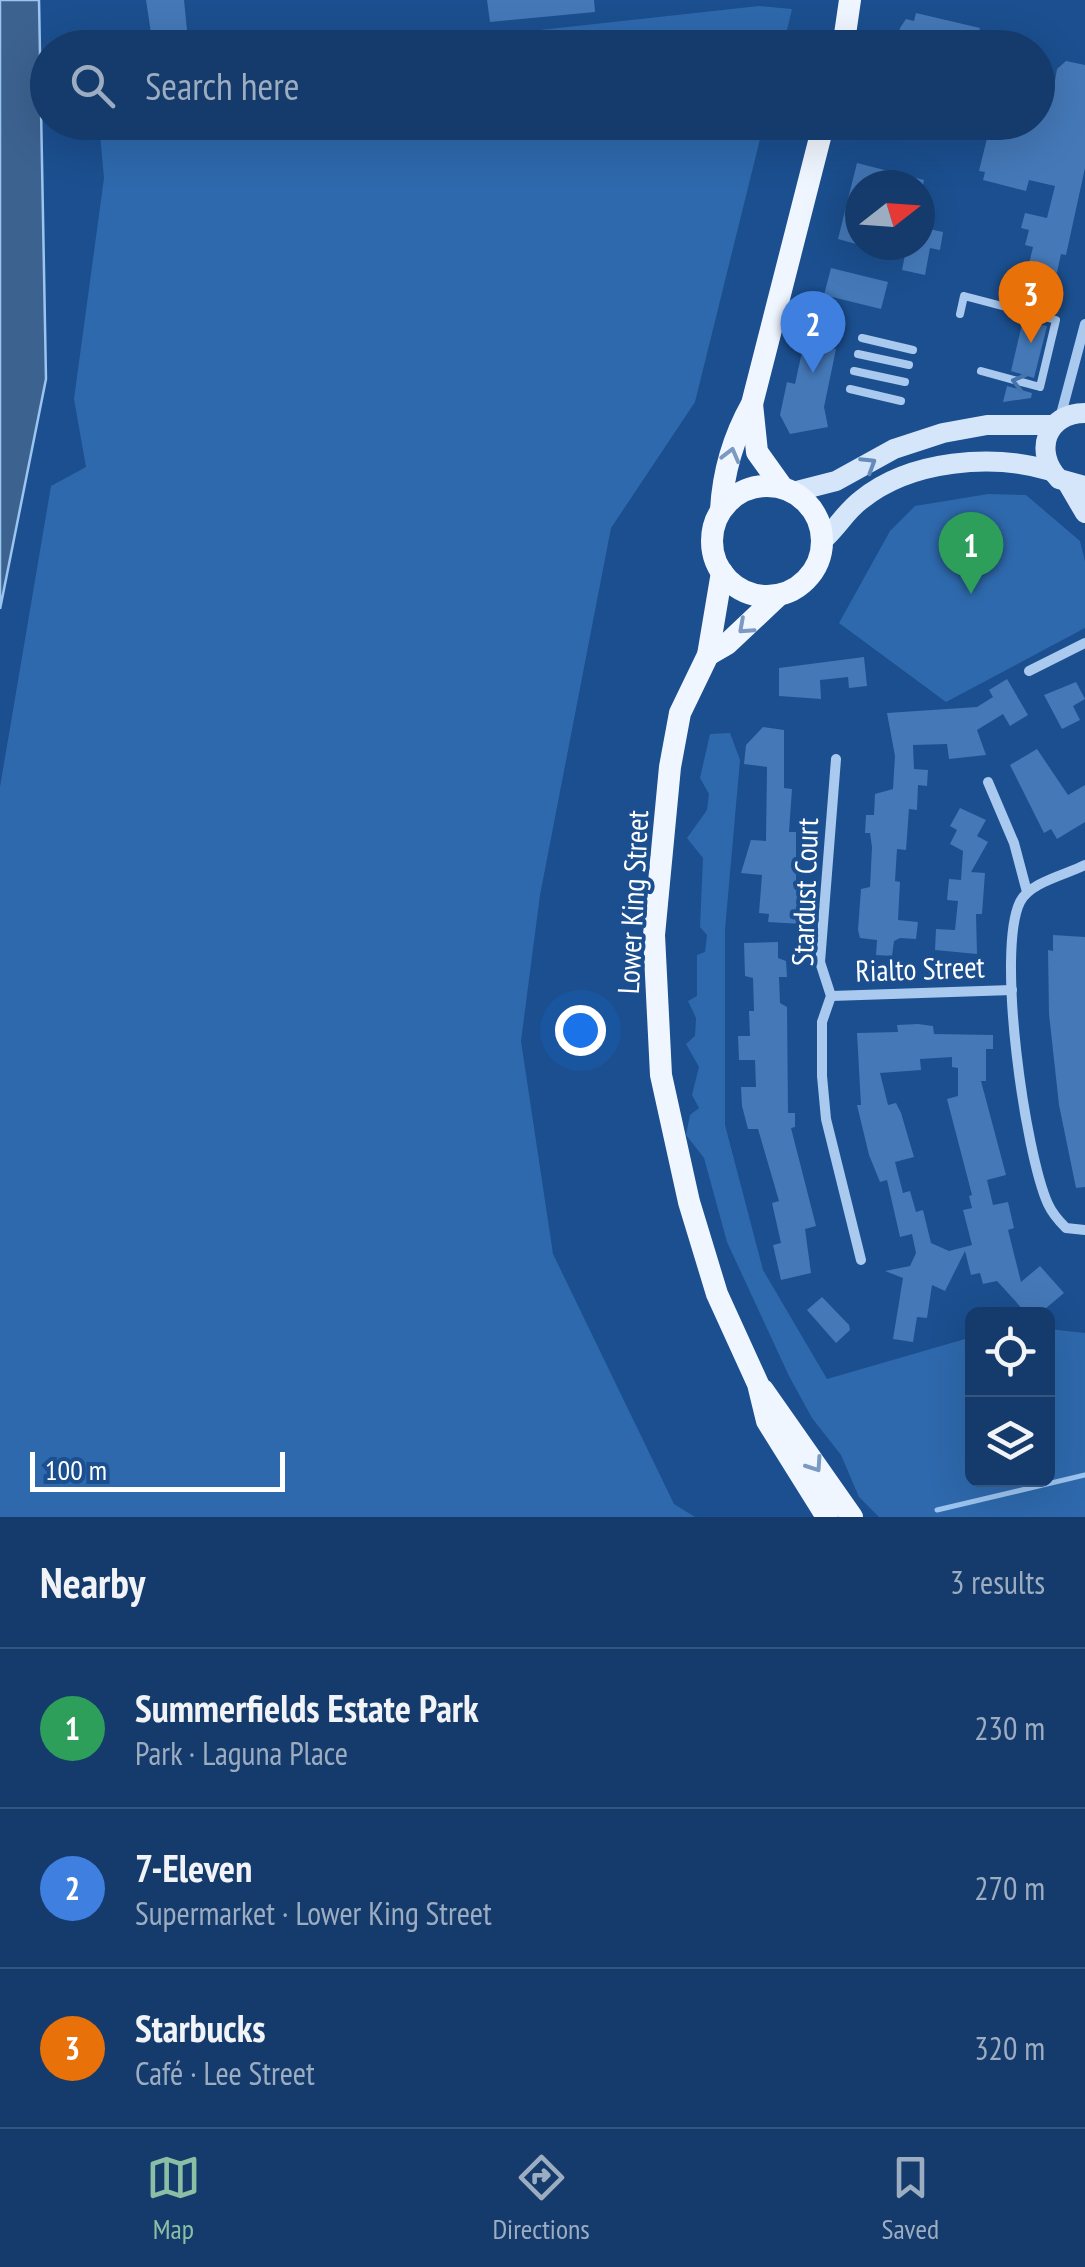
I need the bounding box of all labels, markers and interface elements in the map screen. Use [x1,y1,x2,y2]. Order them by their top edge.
search box [30,30,1055,140]
icon: search [65,58,120,113]
text: Search here [145,61,299,110]
north arrow [845,170,935,260]
pin: 3 [998,260,1064,343]
pin: 2 [780,290,846,373]
one-way arrow [1011,373,1028,394]
one-way arrow [720,447,741,464]
one-way arrow [858,458,876,477]
pin: 1 [938,512,1004,594]
one-way arrow [738,615,757,633]
street label: Lower King Street [608,808,656,995]
street label: Stardust Court [782,817,826,967]
street label: Rialto Street [855,946,986,990]
your location [555,1005,606,1056]
map controls [965,1307,1055,1487]
button: locate [965,1307,1055,1397]
button: layers [965,1397,1055,1487]
scale bar [30,1447,285,1492]
text: 100 m [45,1451,107,1488]
one-way arrow [803,1454,821,1473]
text: Nearby [40,1555,145,1610]
text: 3 results [950,1561,1045,1603]
text: Summerfields Estate Park [135,1683,479,1732]
text: 1 [65,1707,80,1749]
text: 230 m [974,1707,1045,1749]
text: Park · Laguna Place [135,1732,348,1774]
text: 7-Eleven [135,1843,252,1892]
text: 2 [65,1867,80,1909]
text: 270 m [974,1867,1045,1909]
text: Supermarket · Lower King Street [135,1892,492,1934]
text: Starbucks [135,2003,266,2052]
text: 3 [65,2027,80,2069]
text: 320 m [974,2027,1045,2069]
text: Café · Lee Street [135,2052,315,2094]
tab: Map [146,2150,201,2247]
tab: Directions [492,2150,590,2247]
tab: Saved [881,2150,939,2247]

